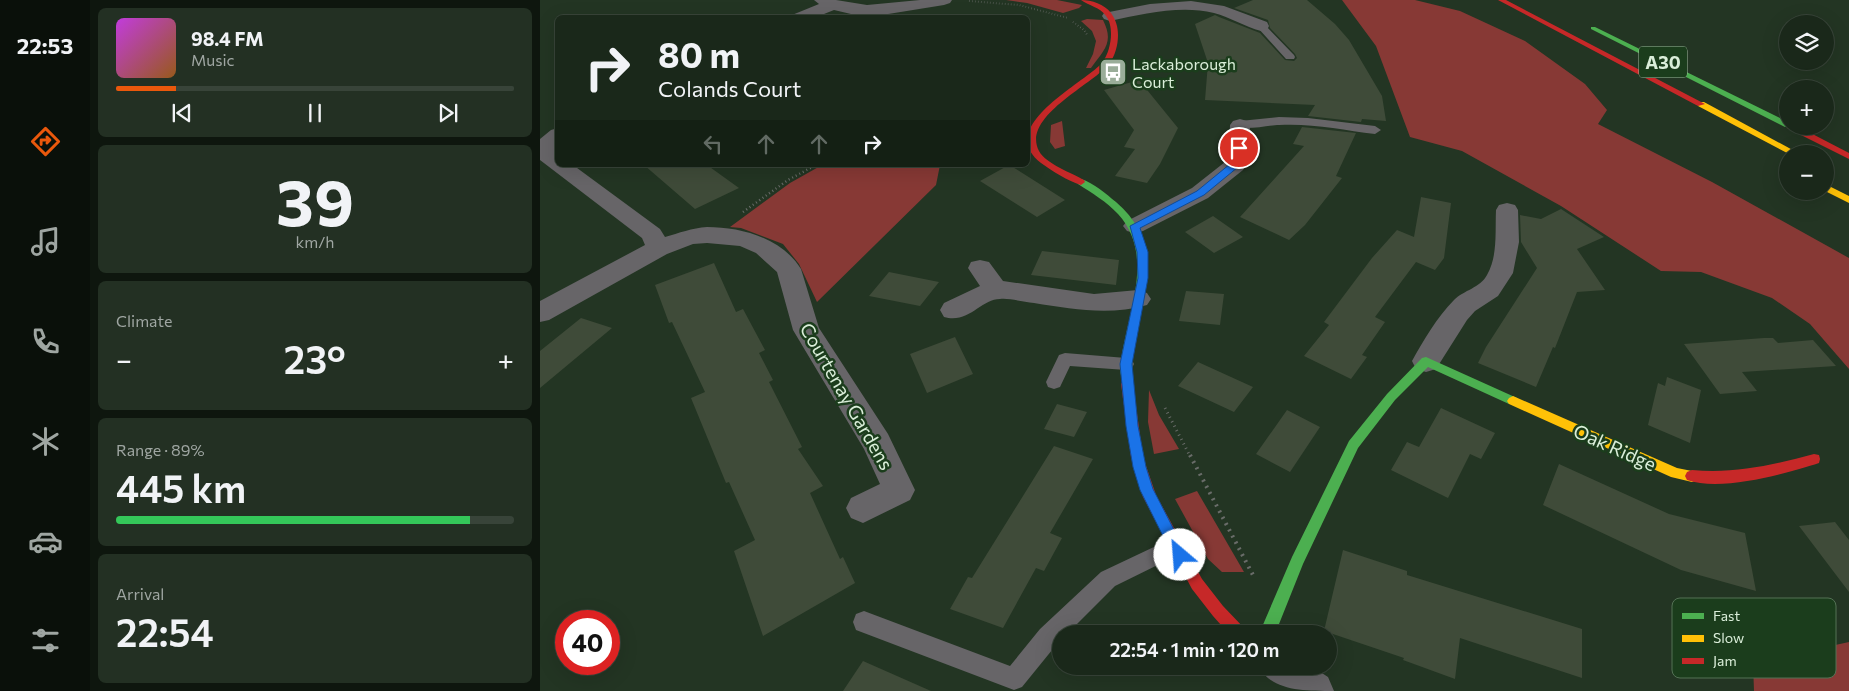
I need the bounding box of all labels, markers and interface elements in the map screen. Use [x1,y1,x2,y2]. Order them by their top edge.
map controls [1779,15,1834,200]
button: layers [1779,15,1834,70]
text: 98.4 FM [191,27,264,50]
text: 22:53 [17,32,73,59]
text: 80 m [658,32,740,75]
icon: right [575,35,640,100]
road number: A30 [1639,46,1687,78]
text: Music [191,50,235,69]
place label: Lackaborough Court [1132,54,1236,91]
bus stop icon: Lackaborough Court [1098,57,1128,87]
text: Colands Court [658,75,801,102]
button: + [1779,80,1834,135]
icon: previous [168,99,196,127]
icon: pause [301,99,329,127]
icon: next [434,99,462,127]
icon: directions [28,124,63,159]
pin [1218,127,1260,169]
icon: left [699,130,727,158]
icon: ahead [752,130,780,158]
icon: ahead [805,130,833,158]
icon: right [858,130,886,158]
icon: arrive [1225,134,1253,162]
button: − [1779,145,1834,200]
text: 39 [276,160,354,239]
icon: music [28,224,63,259]
text: km/h [296,232,334,251]
text: Climate [116,311,172,330]
street label: Courtenay Gardens [796,318,898,474]
icon: phone [28,324,63,359]
text: 23° [284,335,346,382]
text: − [116,342,132,376]
text: + [498,342,514,376]
street label: Oak Ridge [1570,419,1660,475]
icon: climate [28,424,63,459]
text: Range · 89% [116,440,205,459]
text: 445 km [116,464,246,511]
icon: car [28,524,63,559]
position arrow [1153,528,1205,580]
text: Arrival [116,584,164,603]
legend [1672,598,1836,678]
text: Fast [1713,607,1740,624]
text: 22:54 [116,608,214,655]
speed limit sign: 40 [555,610,620,675]
icon: filters [28,623,63,658]
text: Slow [1713,629,1744,646]
text: 22:54 · 1 min · 120 m [1110,638,1279,661]
text: Jam [1713,652,1737,669]

